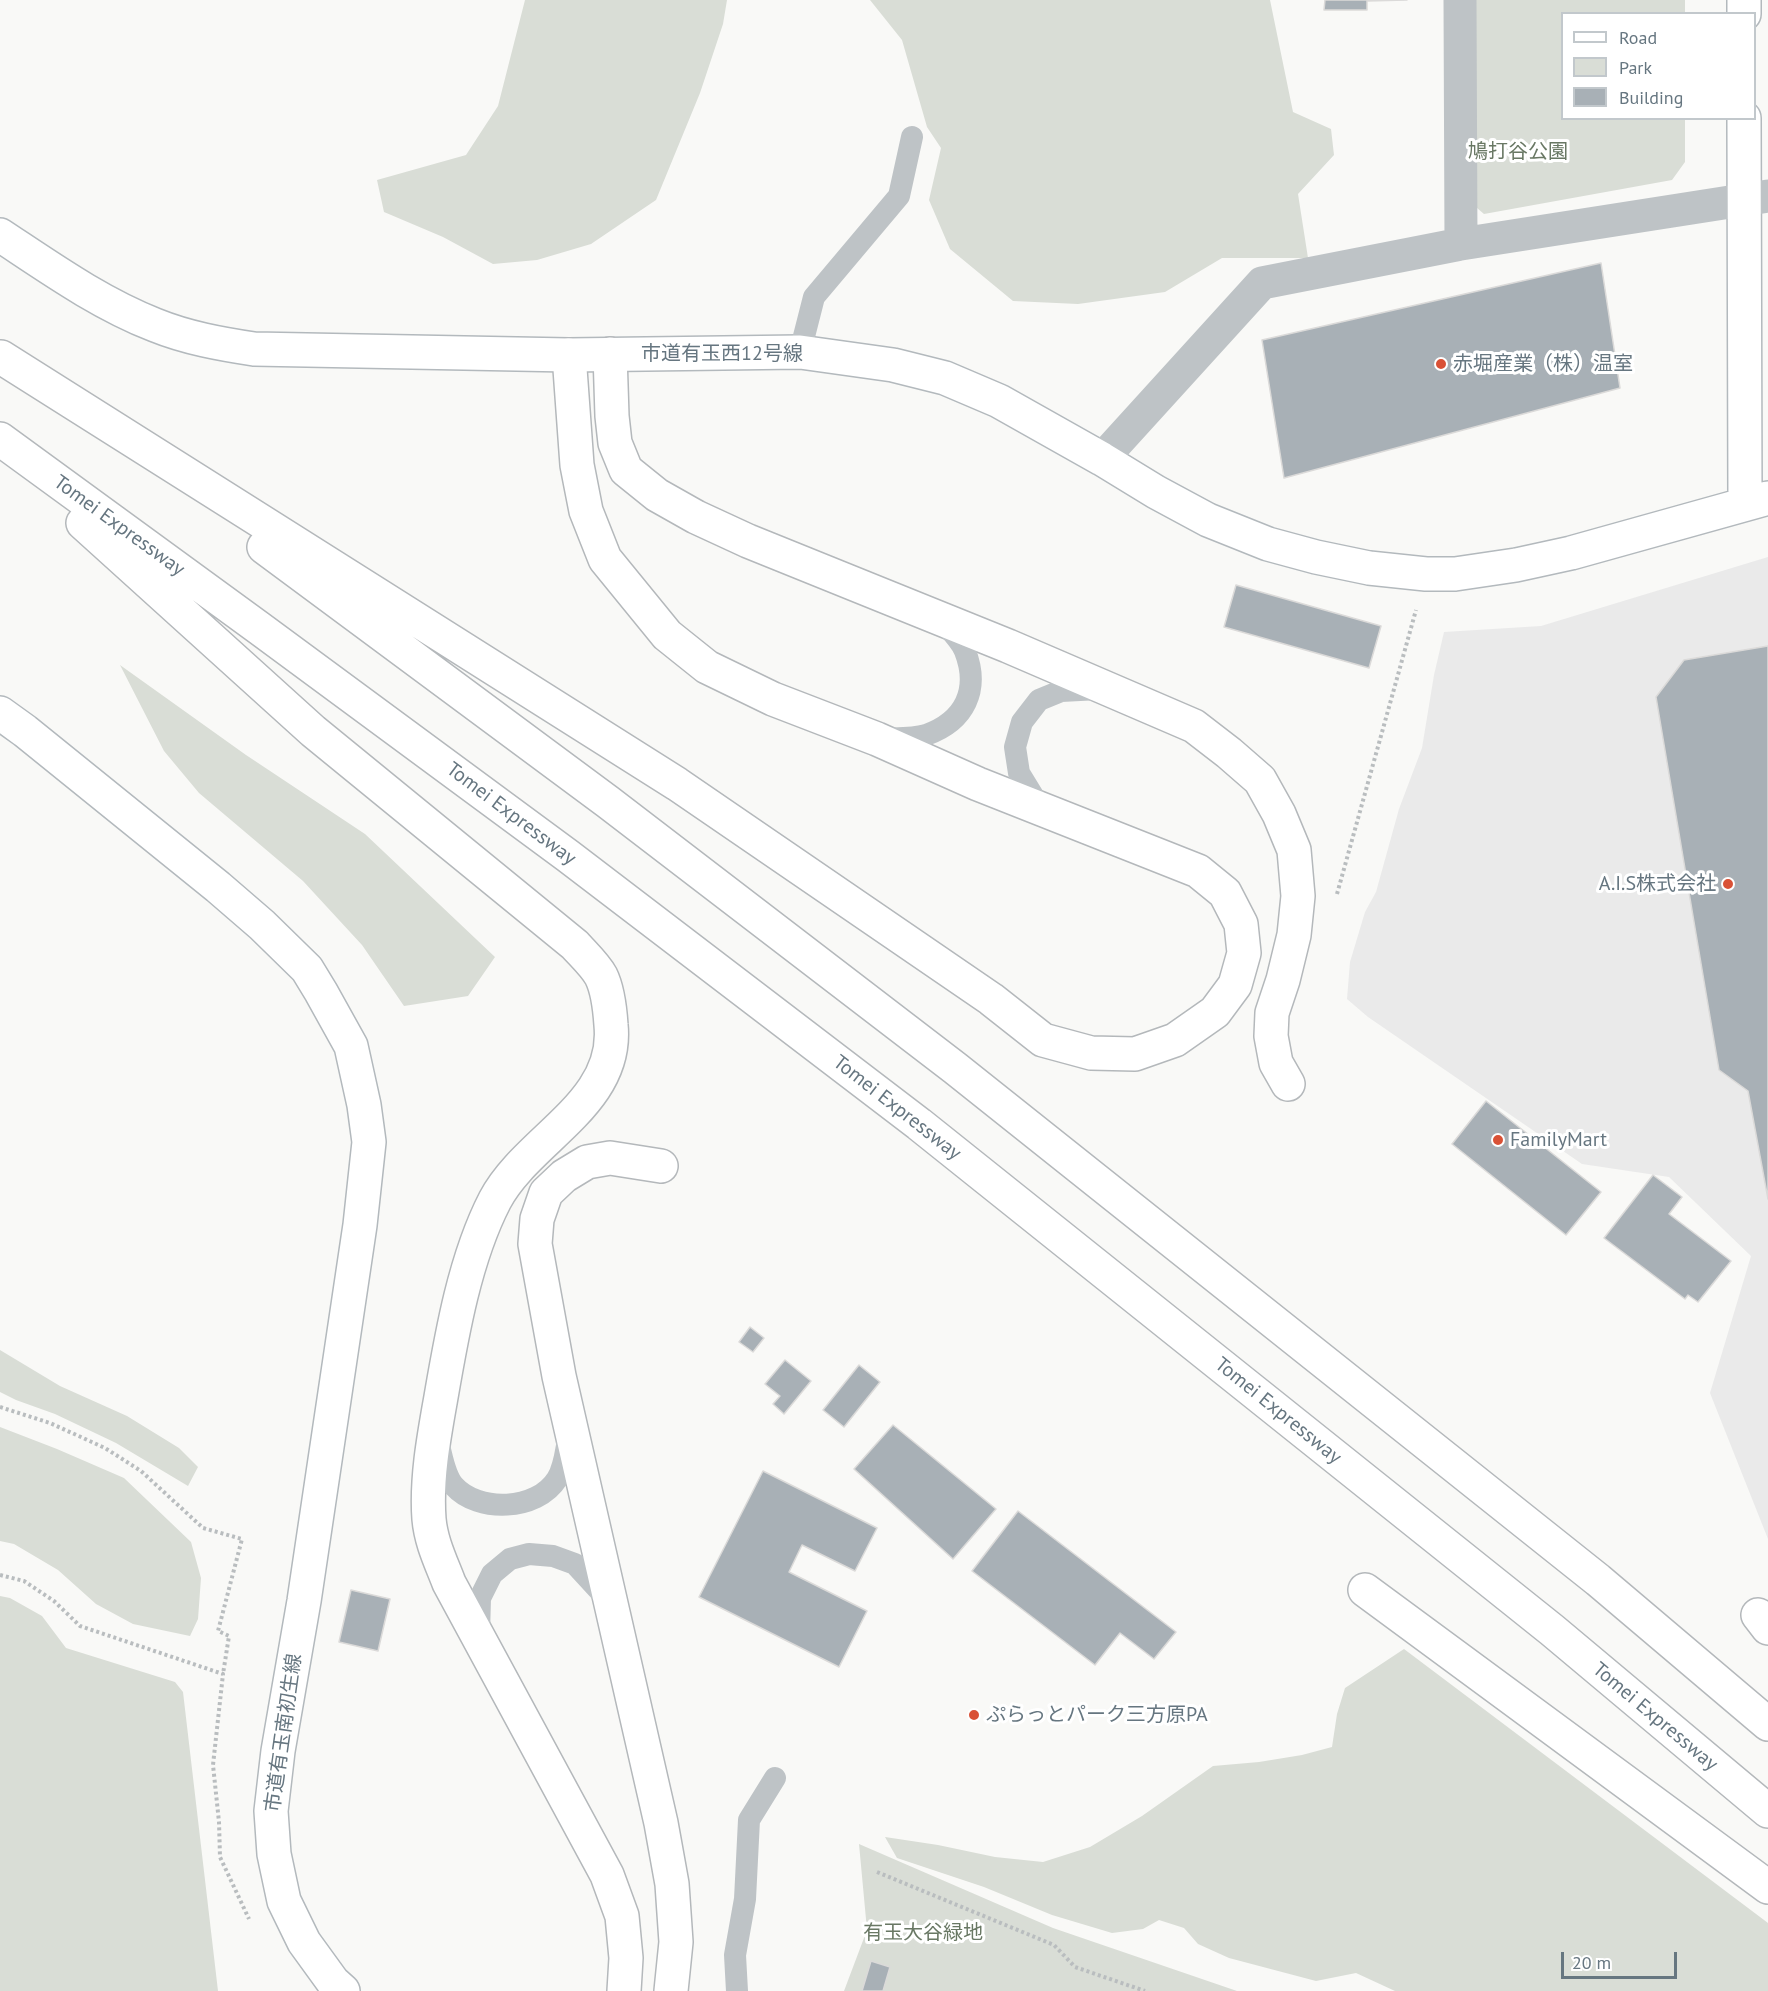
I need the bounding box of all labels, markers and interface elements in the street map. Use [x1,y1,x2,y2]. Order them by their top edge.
legend [1561,12,1756,120]
text: Road [1619,26,1657,49]
text: Park [1619,56,1652,79]
text: Building [1619,86,1683,109]
park label: 鳩打谷公園 [1468,140,1568,164]
street label: 市道有玉西12号線 [641,342,803,366]
place label: 赤堀産業（株）温室 [1453,352,1633,376]
marker: 赤堀産業（株）温室 [1434,357,1448,371]
street label: Tomei Expressway [49,470,189,582]
street label: Tomei Expressway [442,757,580,871]
place label: A.I.S株式会社 [1599,872,1716,896]
marker: A.I.S株式会社 [1721,877,1735,891]
street label: Tomei Expressway [828,1051,966,1165]
place label: FamilyMart [1510,1128,1607,1152]
marker: FamilyMart [1491,1133,1505,1147]
street label: Tomei Expressway [1210,1353,1346,1469]
street label: 市道有玉南初生線 [261,1652,307,1814]
street label: Tomei Expressway [1588,1658,1722,1776]
place label: ぷらっとパーク三方原PA [986,1703,1208,1727]
marker: ぷらっとパーク三方原PA [967,1708,981,1722]
park label: 有玉大谷緑地 [863,1921,983,1945]
scale bar [1564,1940,1680,1978]
text: 20 m [1572,1951,1611,1974]

